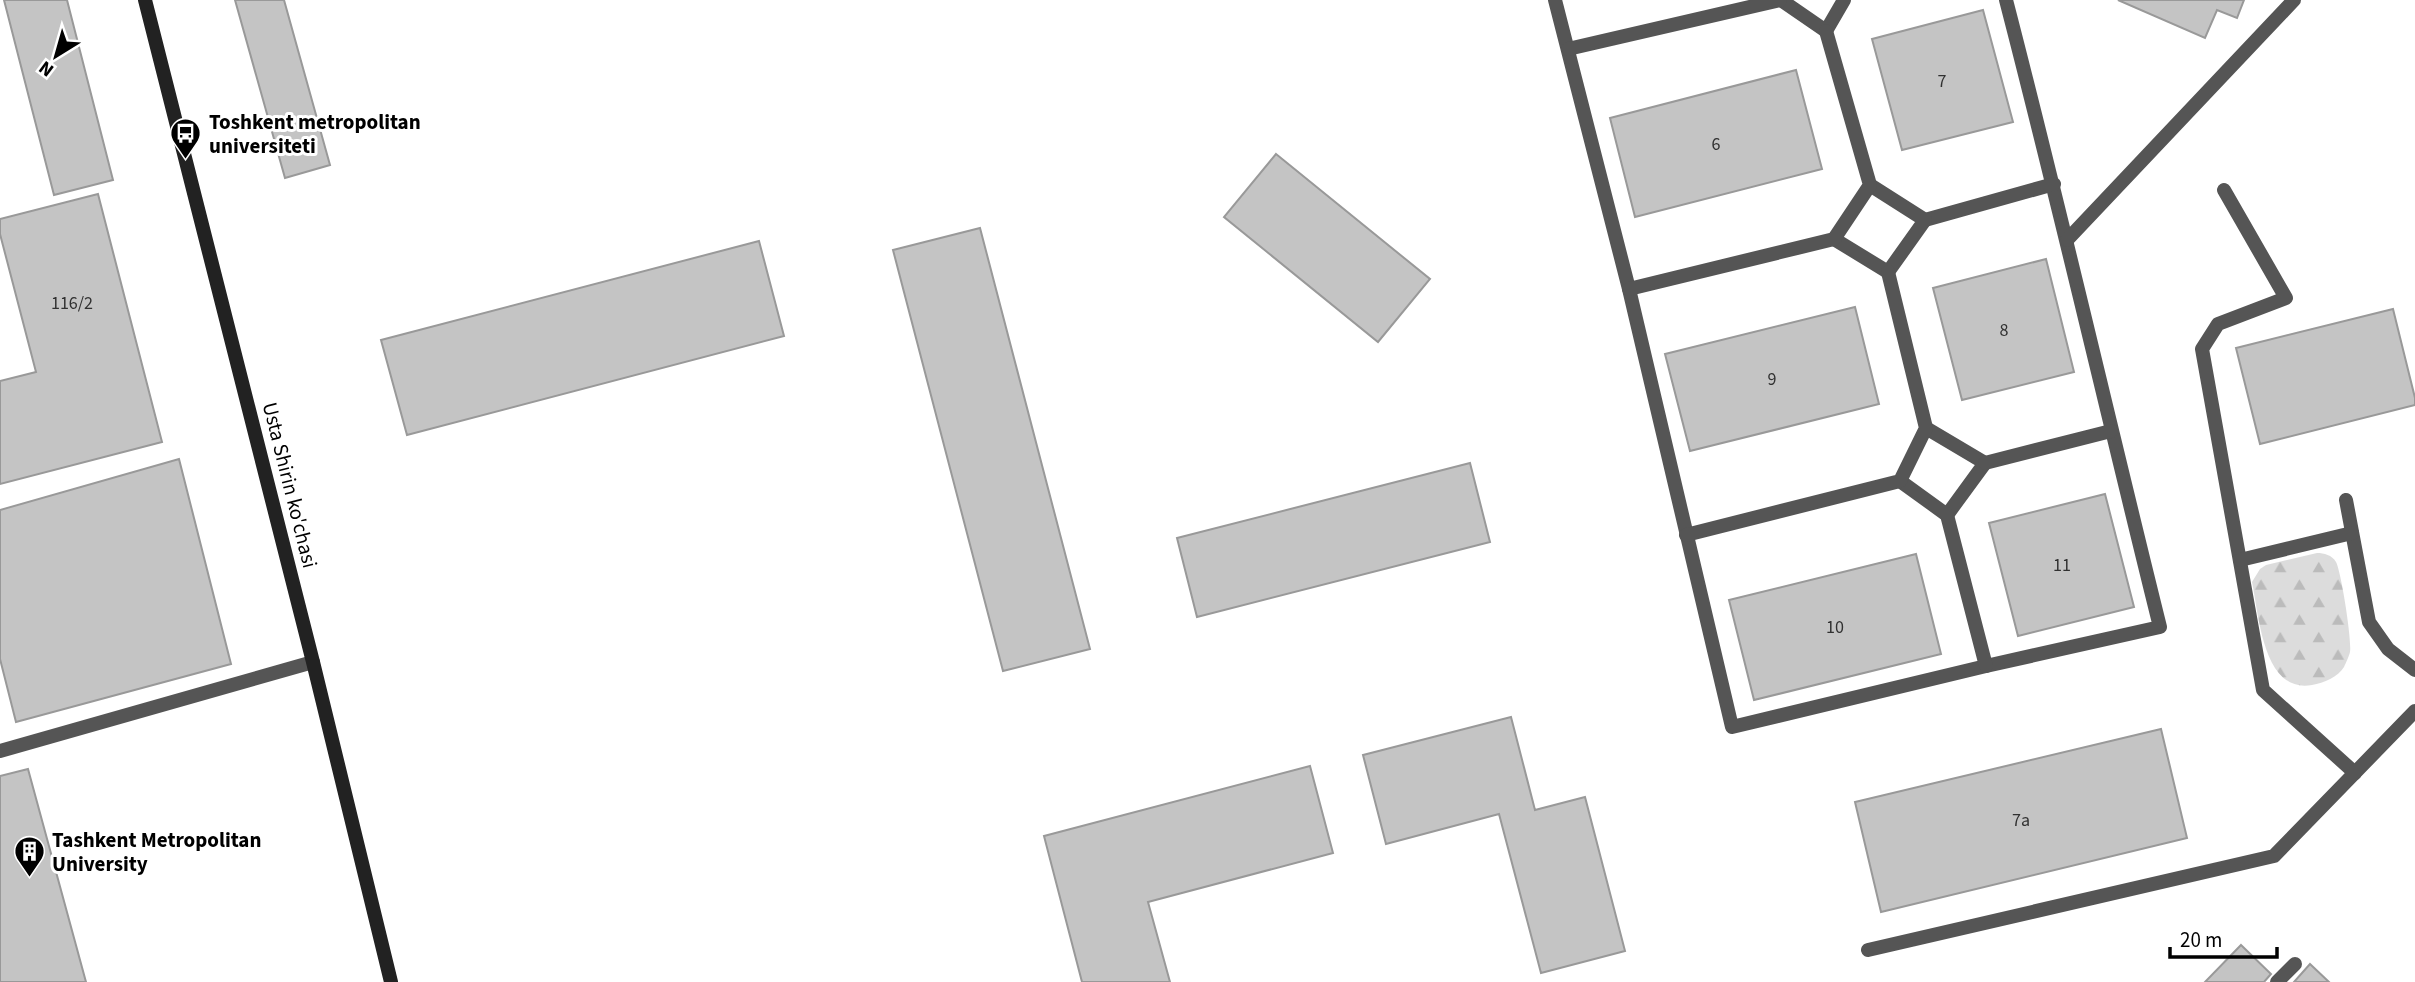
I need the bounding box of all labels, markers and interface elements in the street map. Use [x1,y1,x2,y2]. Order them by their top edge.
north arrow [21,21,91,91]
text: N [33,54,60,83]
house number: 7 [1938,69,1947,94]
place label: Toshkent metropolitan universiteti [209,107,421,161]
bus stop icon: Toshkent metropolitan universiteti [169,117,203,161]
house number: 6 [1712,132,1721,157]
house number: 116/2 [51,291,93,316]
house number: 8 [2000,318,2009,343]
house number: 9 [1768,367,1777,392]
street label: Usta Shirin ko'chasi [255,399,325,571]
house number: 11 [2053,553,2071,578]
house number: 10 [1826,615,1844,640]
house number: 7a [2012,808,2030,833]
place label: Tashkent Metropolitan University [52,825,261,879]
building icon: Tashkent Metropolitan University [12,835,46,879]
scale bar [2170,916,2277,960]
text: 20 m [2180,925,2222,955]

